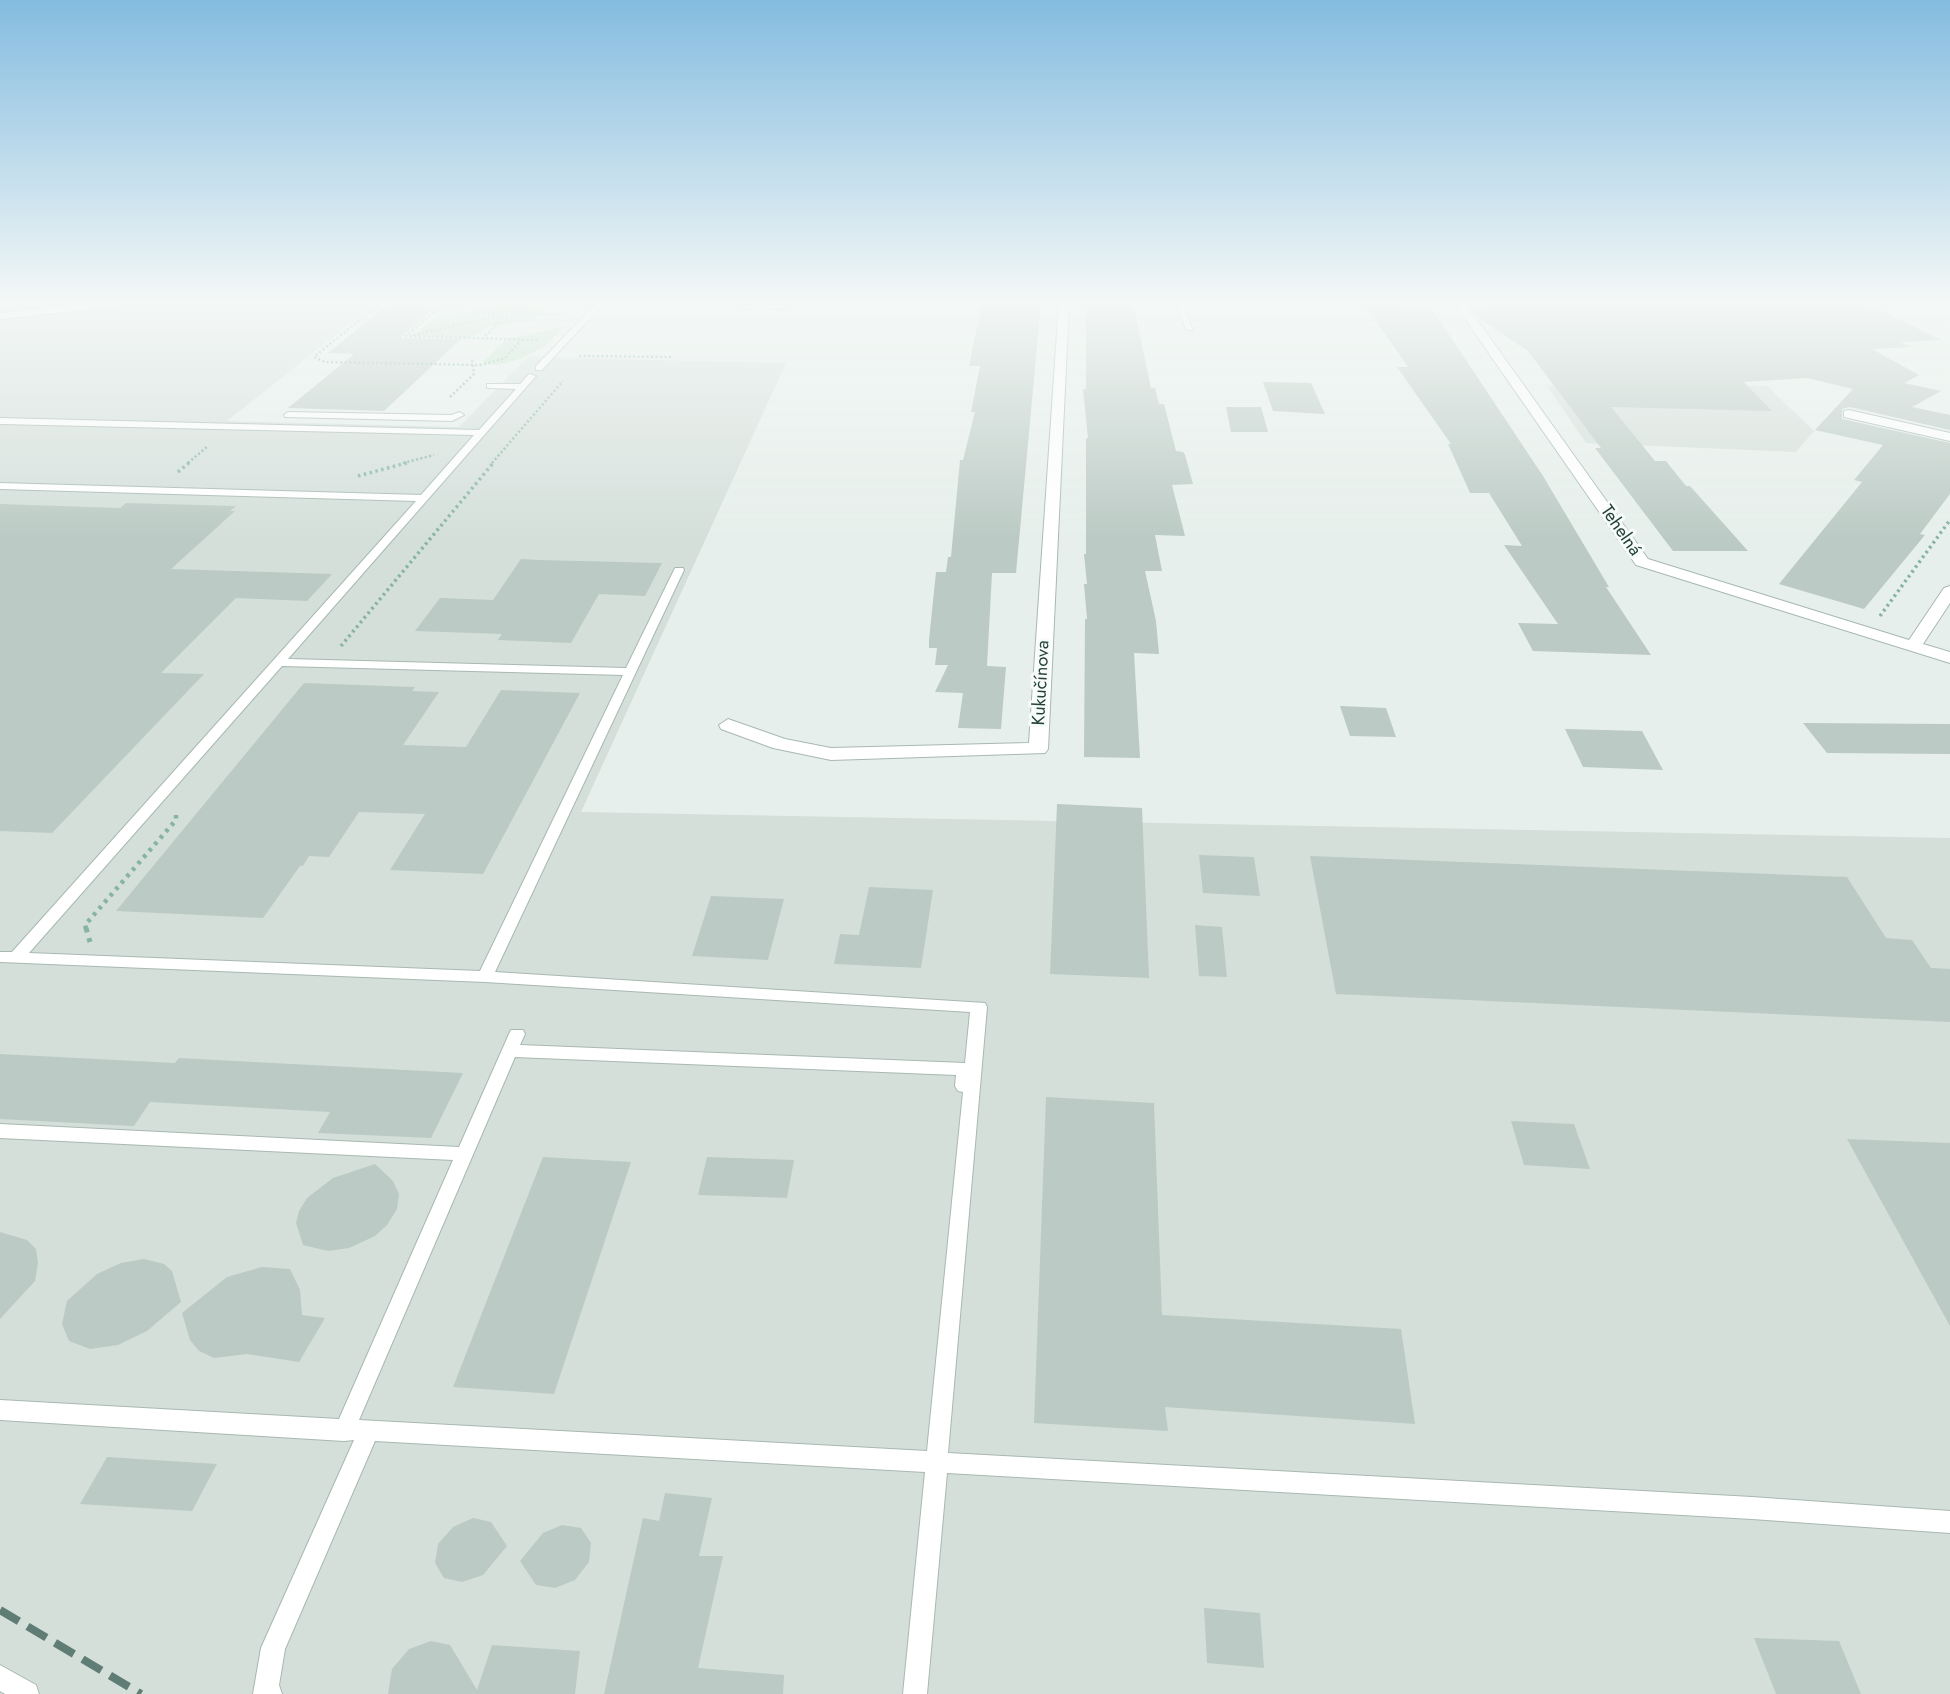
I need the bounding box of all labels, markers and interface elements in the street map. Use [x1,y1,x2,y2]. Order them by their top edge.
street label: Tehelná [1595,502,1645,560]
street label: Kukučínova [1029,640,1055,726]

